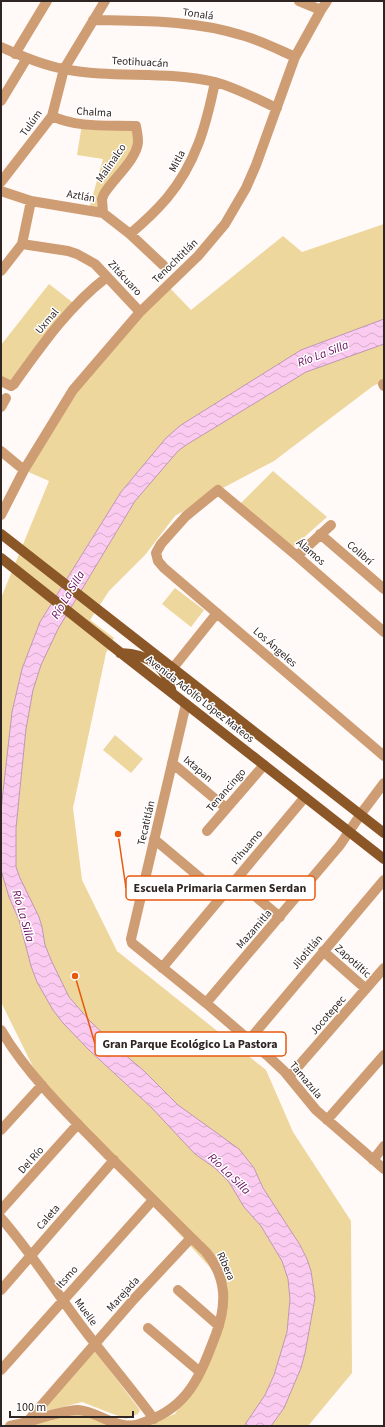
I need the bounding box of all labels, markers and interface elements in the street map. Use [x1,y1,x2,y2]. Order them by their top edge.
street label: Tonalá [182,4,214,24]
street label: Teotihuacán [111,53,169,71]
street label: Chalma [76,104,112,120]
street label: Tulúm [16,107,46,139]
street label: Malinalco [92,141,130,185]
street label: Mitla [165,147,189,175]
street label: Aztlán [66,186,96,206]
street label: Tenochtitlán [149,235,201,287]
street label: Zitácuaro [105,257,145,299]
street label: Uxmal [32,305,62,337]
water label: Río La Silla [295,336,352,372]
street label: Álamos [293,535,329,569]
street label: Colibrí [344,537,377,569]
water label: Río La Silla [47,567,89,622]
street label: Los Ángeles [250,624,300,671]
street label: Avenida Adolfo López Mateos [143,652,258,746]
street label: Ixtapan [180,752,216,786]
street label: Tenancingo [203,765,249,815]
street label: Tecatitlán [134,799,158,847]
street label: Pihuamo [228,826,266,868]
callout: Escuela Primaria Carmen Serdan [126,876,315,900]
text: Escuela Primaria Carmen Serdan [134,880,307,897]
water label: Río La Silla [7,888,39,945]
street label: Mazamitla [233,906,275,952]
street label: Jilotitlán [288,931,326,973]
street label: Zapotiltic [332,941,374,981]
street label: Jocotepec [307,992,349,1038]
callout: Gran Parque Ecológico La Pastora [95,1032,286,1056]
text: Gran Parque Ecológico La Pastora [102,1036,278,1053]
street label: Tamazula [286,1058,326,1102]
street label: Del Río [15,1143,47,1177]
water label: Río La Silla [204,1149,255,1199]
street label: Caleta [33,1201,63,1233]
street label: Ribera [213,1249,239,1283]
street label: Itsmo [53,1262,81,1292]
street label: Marejada [103,1273,143,1315]
street label: Muelle [71,1295,101,1329]
scale bar [10,1393,133,1419]
text: 100 m [16,1399,46,1416]

